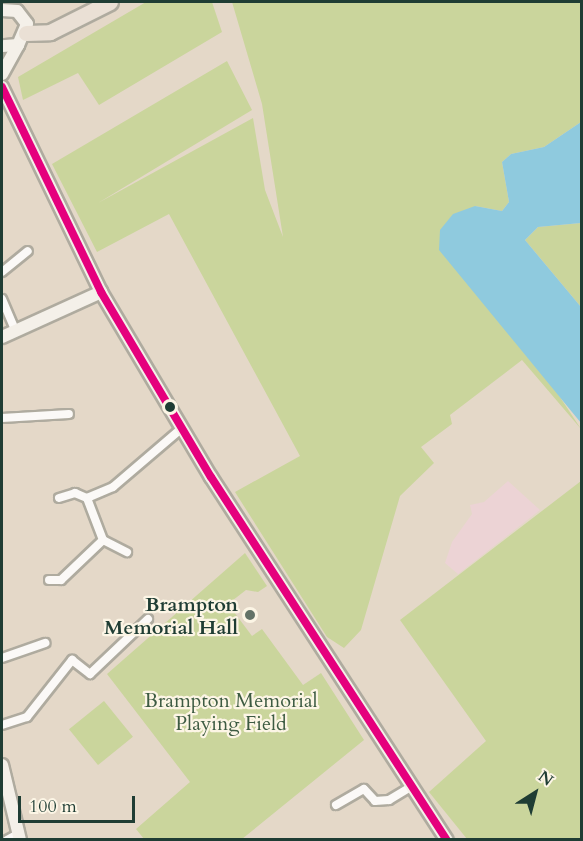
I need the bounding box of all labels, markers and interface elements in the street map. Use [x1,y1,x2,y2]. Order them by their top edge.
unlabelled marker [164,401,176,413]
place label: Brampton Memorial Hall [104,592,238,639]
marker: Brampton Memorial Hall [243,608,257,622]
park label: Brampton Memorial Playing Field [144,689,318,736]
north arrow [505,763,565,823]
text: N [533,765,558,791]
scale bar [21,784,138,822]
text: 100 m [29,794,77,819]

